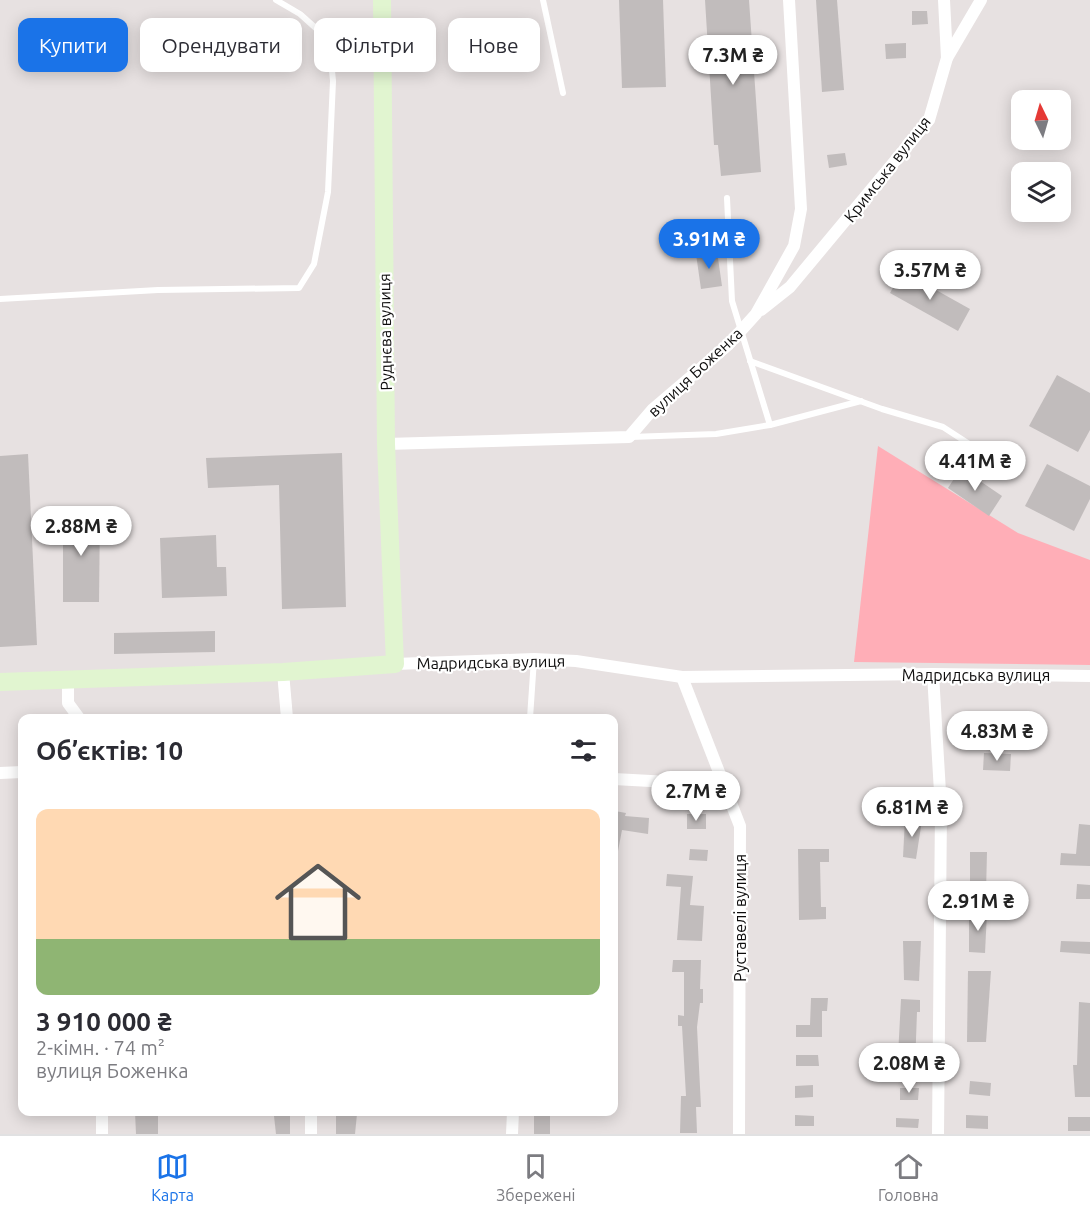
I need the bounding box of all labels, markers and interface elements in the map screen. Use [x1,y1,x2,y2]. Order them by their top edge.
chip: Купити [18,18,128,72]
chip: Орендувати [140,18,302,72]
chip: Фільтри [314,18,436,72]
chip: Нове [448,18,540,72]
pin: 7.3M ₴ [684,35,782,86]
text: 7.3M ₴ [702,43,764,66]
north arrow [1011,90,1071,150]
map controls [1011,90,1071,222]
street label: Кримська вулиця [840,113,934,225]
button: layers [1011,162,1071,222]
pin: 3.91M ₴ [654,219,764,270]
text: 3.91M ₴ [673,227,745,250]
pin: 3.57M ₴ [875,250,985,301]
text: 3.57M ₴ [894,258,966,281]
street label: Руднєва вулиця [375,273,395,391]
street label: вулиця Боженка [644,324,746,420]
pin: 4.41M ₴ [920,441,1030,492]
text: 4.41M ₴ [939,449,1011,472]
pin: 2.88M ₴ [26,506,136,557]
text: 2.88M ₴ [45,514,117,537]
street label: Мадридська вулиця [417,652,565,672]
street label: Мадридська вулиця [902,666,1050,684]
pin: 4.83M ₴ [942,711,1052,762]
text: 4.83M ₴ [961,719,1033,742]
icon: filters [567,734,600,767]
text: Об’єктів: 10 [36,736,183,765]
pin: 2.7M ₴ [647,771,745,822]
text: 2.7M ₴ [665,779,727,802]
pin: 6.81M ₴ [857,787,967,838]
text: 6.81M ₴ [876,795,948,818]
icon: home [264,848,372,956]
street label: Руставелі вулиця [731,854,749,982]
pin: 2.91M ₴ [923,881,1033,932]
text: 2.91M ₴ [942,889,1014,912]
text: 3 910 000 ₴ [36,1007,172,1036]
text: 2-кімн. · 74 m² [36,1036,165,1059]
pin: 2.08M ₴ [854,1043,964,1094]
text: 2.08M ₴ [873,1051,945,1074]
text: вулиця Боженка [36,1059,188,1082]
tab: Карта [151,1150,194,1204]
tab: Збережені [496,1150,575,1204]
tab: Головна [878,1150,939,1204]

